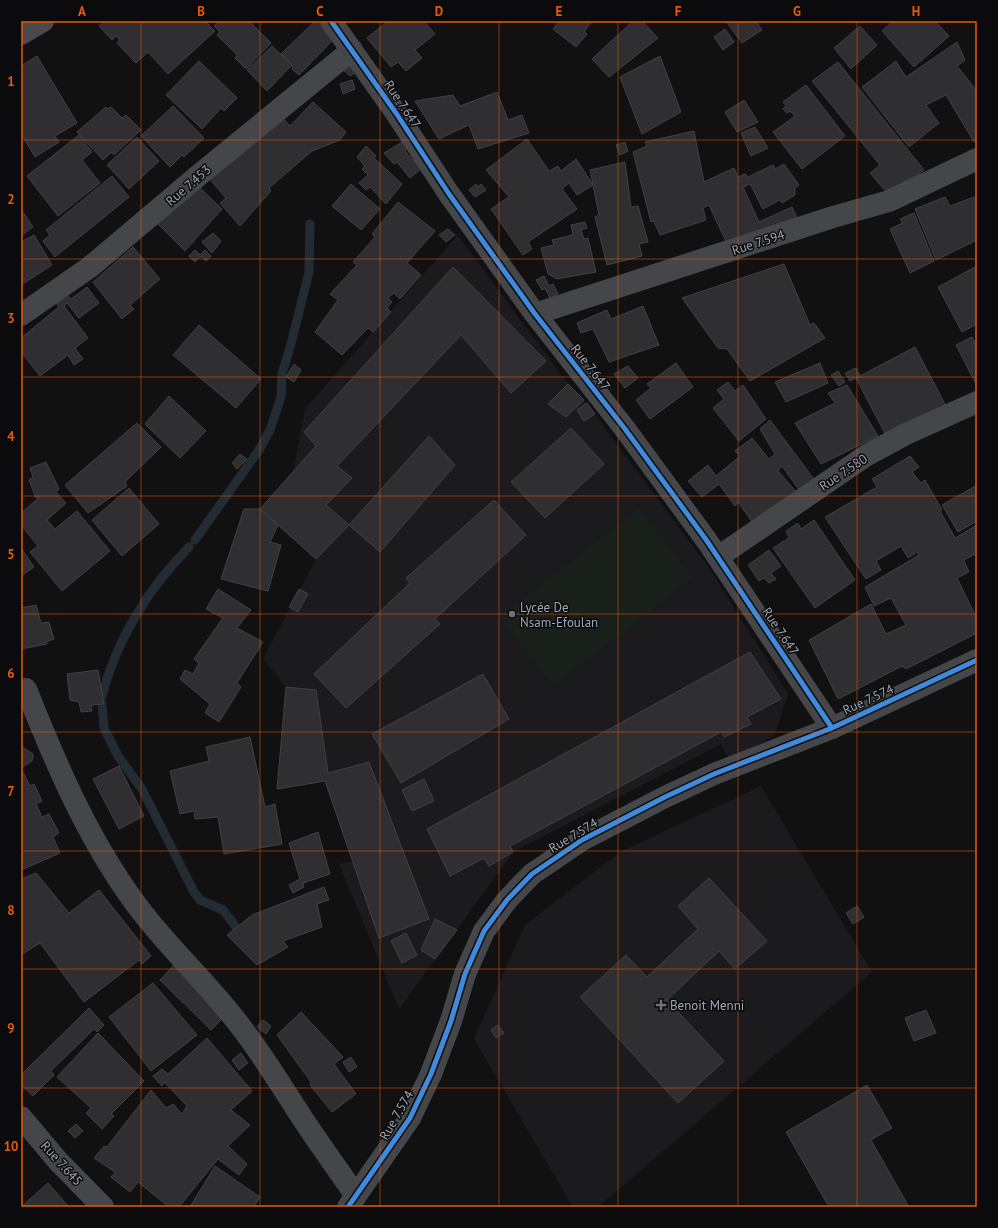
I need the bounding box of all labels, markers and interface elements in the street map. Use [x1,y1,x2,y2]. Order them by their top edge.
text: A [78,3,86,20]
text: B [197,3,205,20]
text: C [316,3,324,20]
text: D [435,3,443,20]
text: E [556,3,563,20]
text: F [675,3,682,20]
text: G [793,3,801,20]
text: H [912,3,920,20]
text: 1 [7,73,15,90]
street label: Rue 7.647 [380,77,425,132]
street label: Rue 7.453 [162,161,214,210]
text: 2 [7,191,15,208]
street label: Rue 7.594 [730,226,787,259]
text: 3 [7,310,15,327]
street label: Rue 7.647 [567,341,614,394]
text: 4 [7,428,15,445]
street label: Rue 7.580 [816,450,871,495]
text: 5 [7,546,15,563]
place label: Lycée De Nsam-Efoulan [520,599,598,631]
street label: Rue 7.647 [758,604,803,659]
marker: Lycée De Nsam-Efoulan [507,609,517,619]
text: 6 [7,665,15,682]
street label: Rue 7.574 [840,680,896,719]
text: 7 [7,783,15,800]
street label: Rue 7.574 [546,814,601,857]
text: 8 [7,902,15,919]
place label: Benoit Menni [670,997,744,1014]
marker: Benoit Menni [655,999,667,1011]
text: 9 [7,1020,15,1037]
street label: Rue 7.574 [375,1087,417,1143]
street label: Rue 7.645 [37,1137,86,1189]
text: 10 [4,1138,18,1155]

